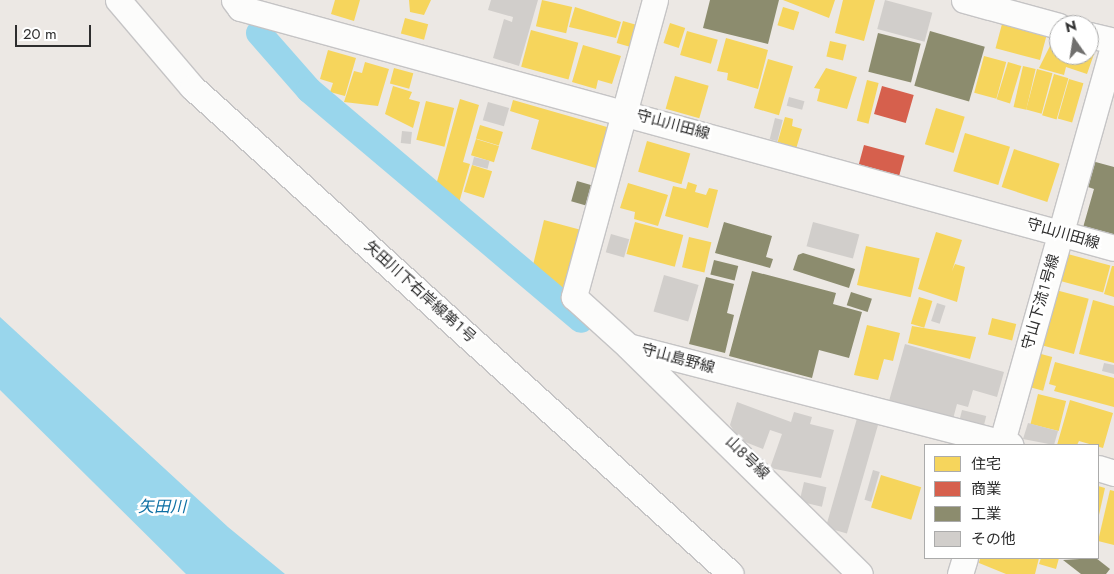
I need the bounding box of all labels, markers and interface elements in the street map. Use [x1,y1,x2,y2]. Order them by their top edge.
scale bar [18,15,94,47]
north arrow [1049,15,1099,65]
text: N [1063,15,1079,37]
text: 20 m [23,23,57,45]
street label: 守山川田線 [634,107,712,143]
street label: 守山川田線 [1024,215,1102,253]
street label: 矢田川下右岸線第１号 [361,237,479,347]
street label: 守山下流１号線 [1019,252,1063,352]
street label: 守山島野線 [639,341,717,377]
street label: 山８号線 [721,433,773,483]
legend [924,444,1099,559]
text: 住宅 [971,453,1001,475]
text: 商業 [971,478,1001,500]
water label: 矢田川 [138,497,186,517]
text: 工業 [971,503,1001,525]
text: その他 [971,528,1016,550]

